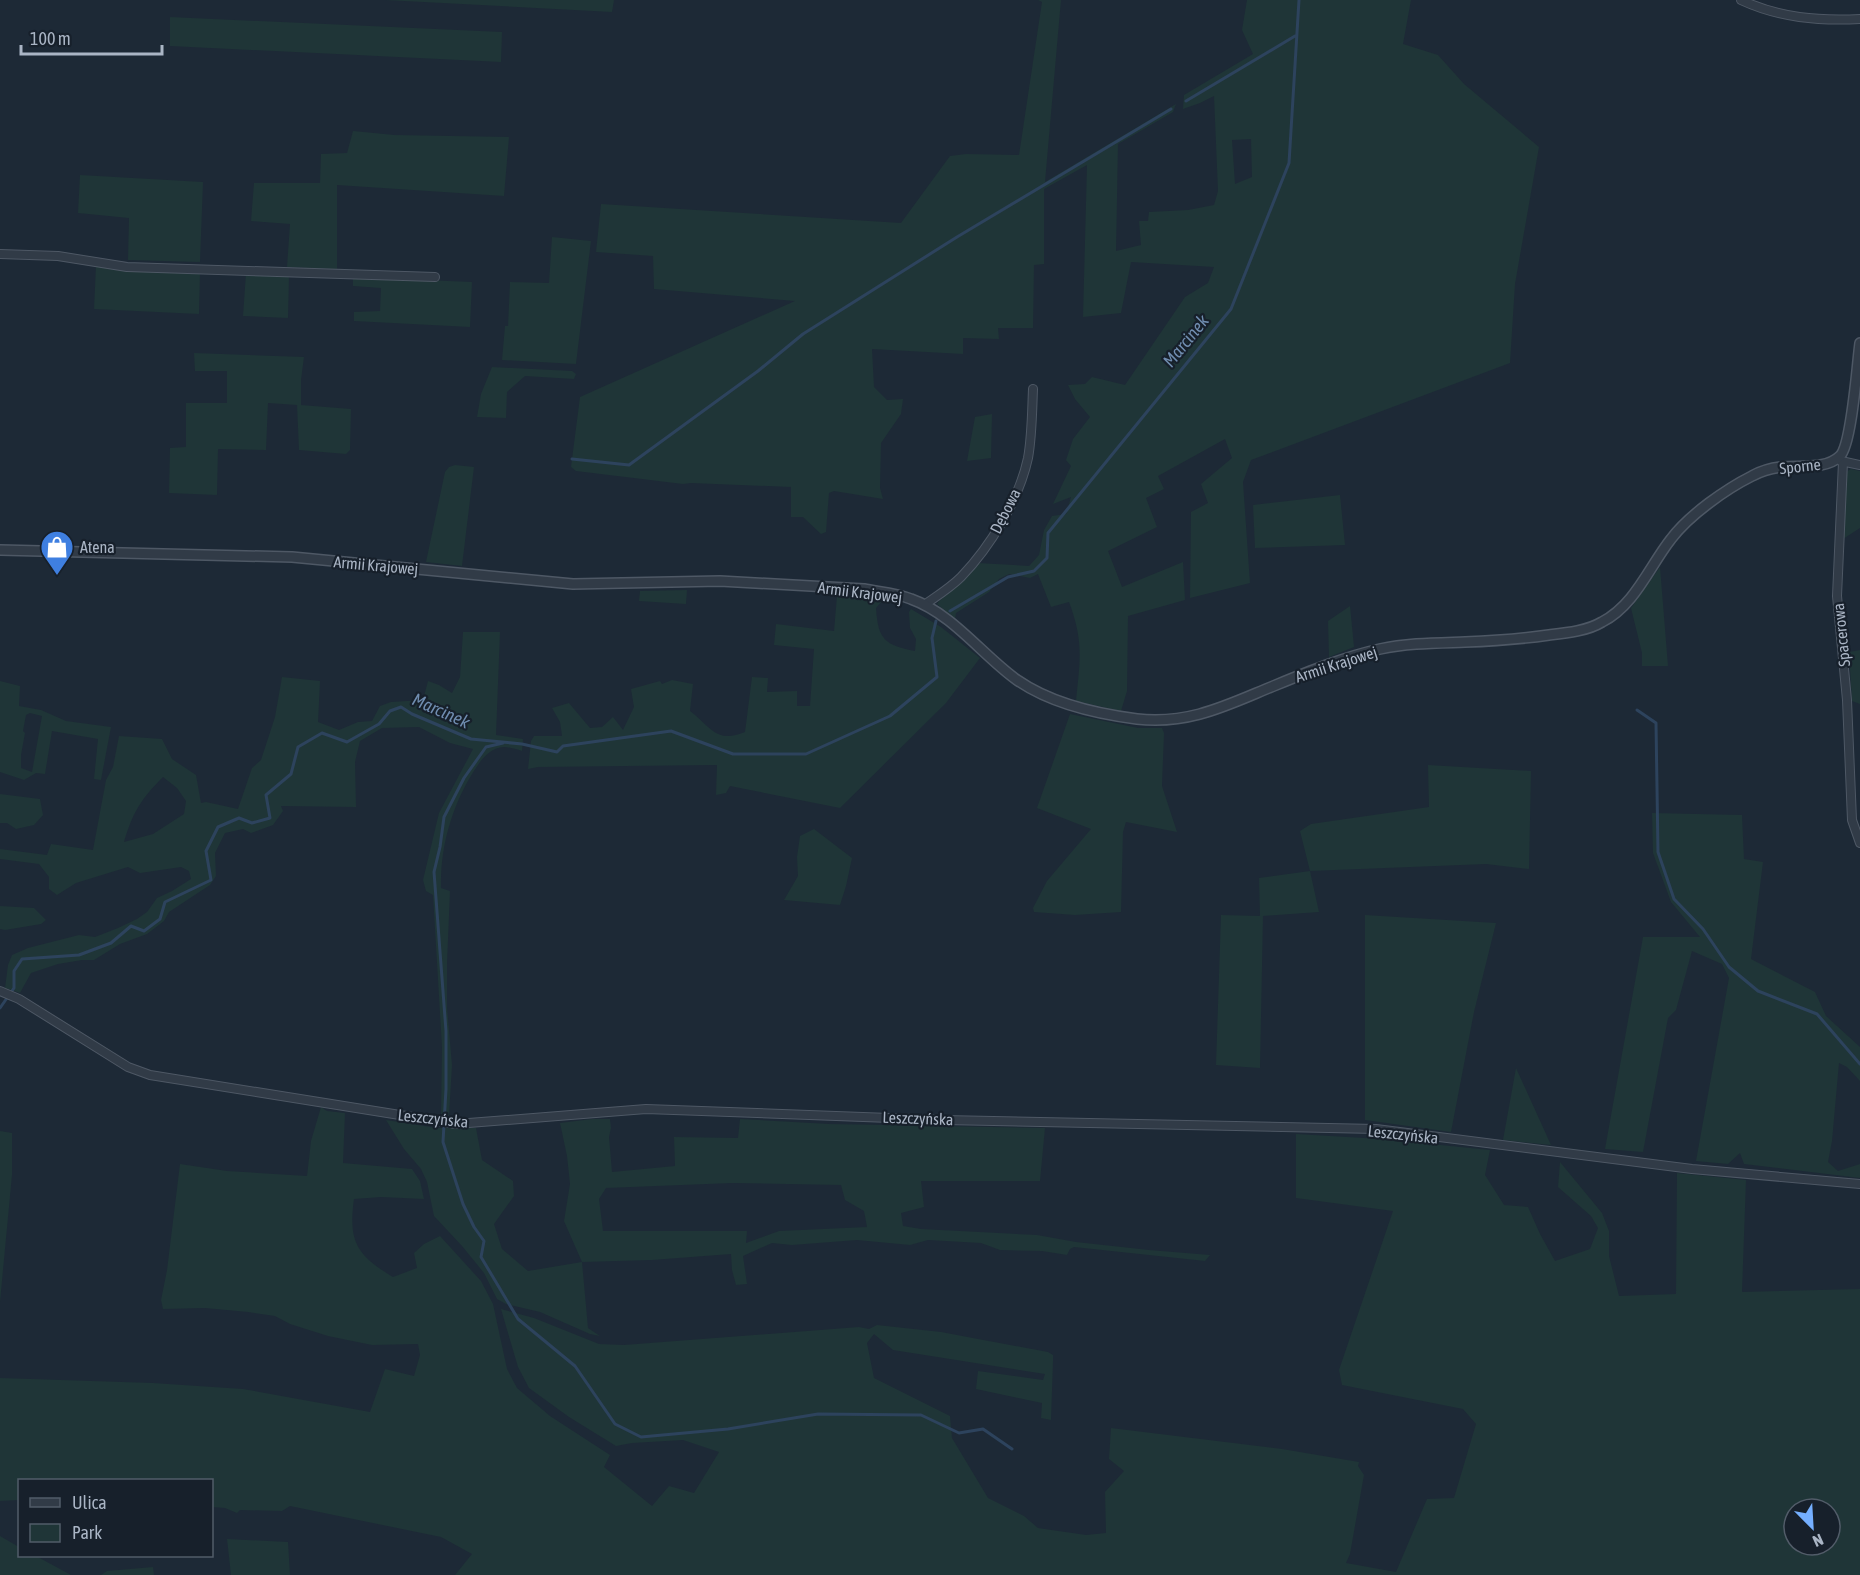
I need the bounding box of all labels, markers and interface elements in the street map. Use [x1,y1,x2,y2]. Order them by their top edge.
scale bar [21,18,162,56]
text: 100 m [30,28,71,49]
water label: Marcinek [1158,310,1214,371]
street label: Sporne [1778,455,1822,478]
street label: Dębowa [986,486,1025,537]
shop icon: Atena [39,529,75,576]
place label: Atena [80,538,115,556]
street label: Armii Krajowej [333,552,419,579]
street label: Armii Krajowej [817,578,903,607]
street label: Spacerowa [1829,602,1854,668]
street label: Armii Krajowej [1293,642,1379,687]
water label: Marcinek [409,689,474,733]
street label: Leszczyńska [397,1105,469,1132]
street label: Leszczyńska [882,1108,954,1129]
street label: Leszczyńska [1367,1121,1439,1148]
legend [18,1479,213,1557]
text: Ulica [72,1492,107,1513]
north arrow [1782,1497,1842,1557]
text: Park [72,1522,102,1543]
text: N [1810,1531,1826,1551]

